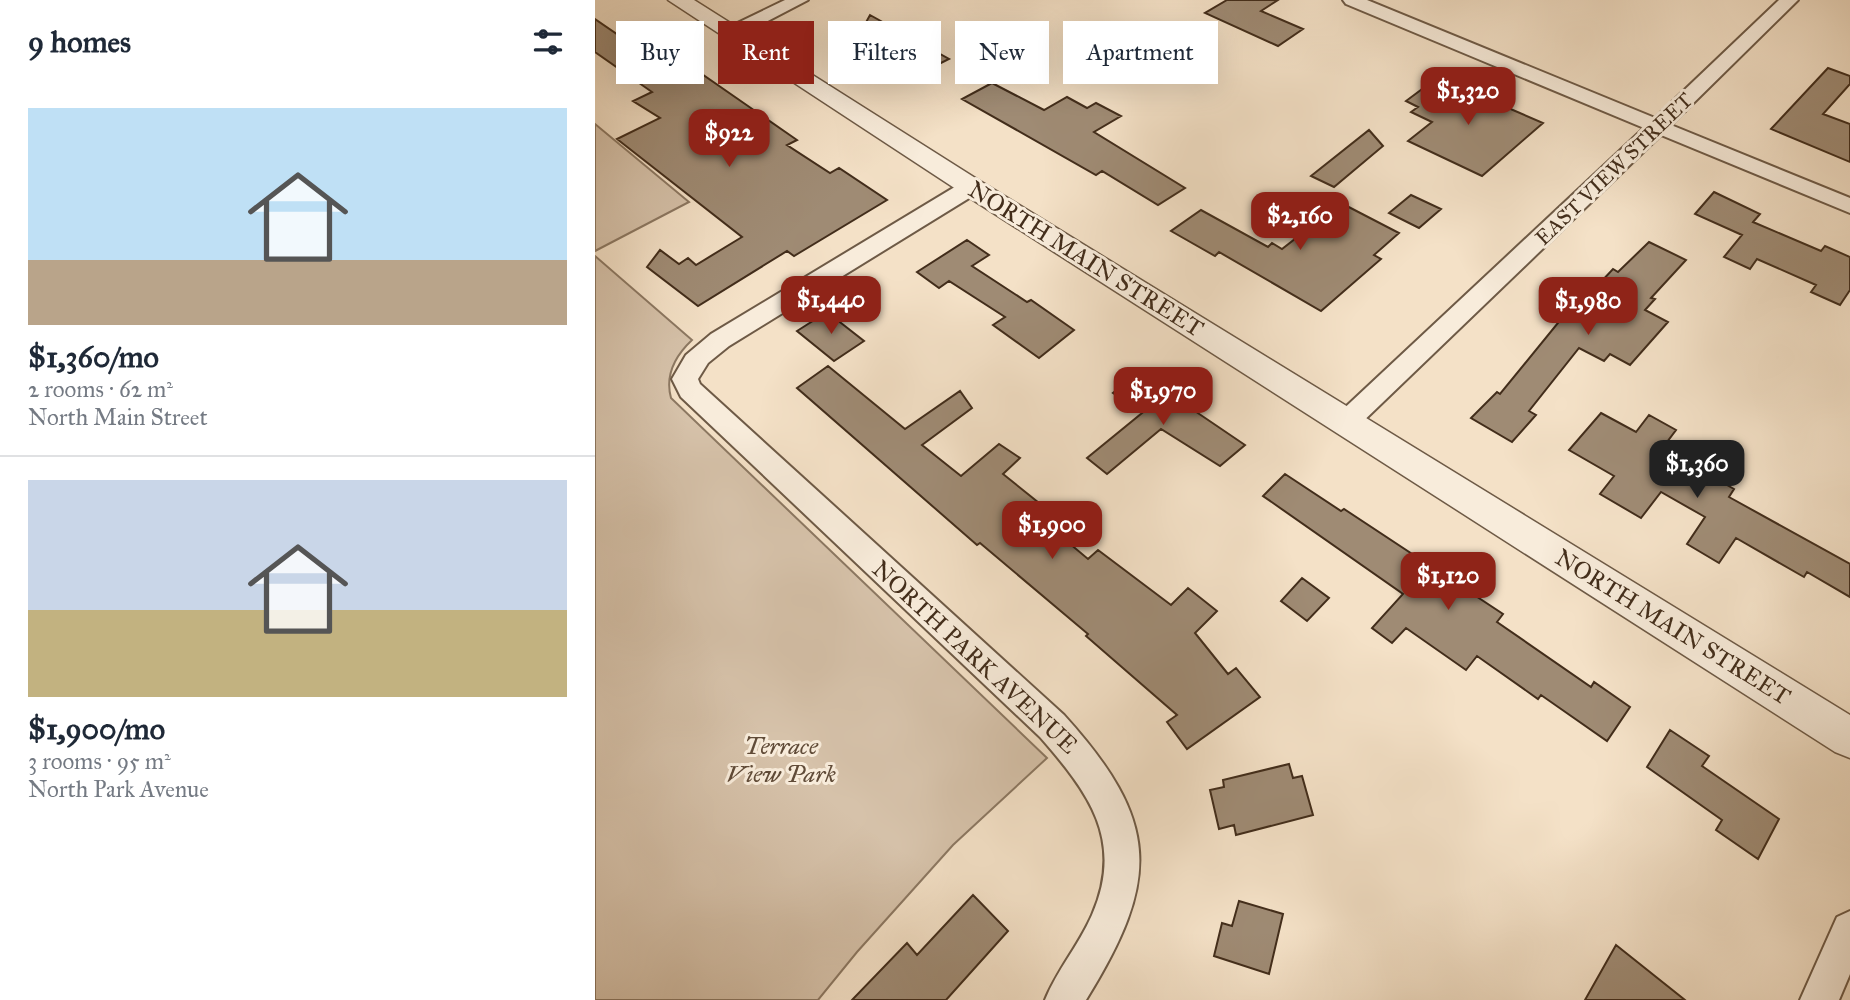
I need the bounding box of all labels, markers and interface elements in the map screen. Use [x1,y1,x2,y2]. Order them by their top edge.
chip: Buy [616,21,704,84]
chip: Rent [718,21,814,84]
chip: Filters [828,21,941,84]
chip: New [955,21,1049,84]
chip: Apartment [1063,21,1218,84]
icon: filters [529,23,567,61]
text: 9 homes [28,24,131,60]
pin: $1,320 [1411,68,1525,127]
text: $1,320 [1437,76,1499,104]
street label: EAST VIEW STREET [1530,87,1698,251]
pin: $922 [688,110,770,169]
text: $922 [705,118,753,146]
icon: home [235,154,361,280]
street label: NORTH MAIN STREET [963,174,1209,344]
pin: $2,160 [1243,192,1357,252]
text: $2,160 [1267,201,1333,229]
pin: $1,440 [774,276,888,336]
pin: $1,980 [1531,278,1645,337]
text: $1,440 [797,285,865,313]
text: $1,980 [1555,286,1621,314]
text: $1,360/mo [28,339,159,375]
pin: $1,970 [1106,368,1220,427]
text: 2 rooms · 62 m² [28,375,173,403]
text: $1,970 [1130,376,1196,404]
text: North Main Street [28,403,208,431]
pin: $1,360 [1640,440,1754,500]
text: $1,360 [1665,449,1729,477]
pin: $1,900 [995,502,1109,561]
text: $1,900 [1018,510,1086,538]
icon: home [235,526,361,652]
street label: NORTH MAIN STREET [1550,542,1796,712]
pin: $1,120 [1391,552,1505,612]
street label: NORTH PARK AVENUE [866,554,1084,760]
text: $1,120 [1417,561,1479,589]
text: $1,900/mo [28,711,165,747]
park label: Terrace View Park [726,731,836,789]
text: 3 rooms · 95 m² [28,747,171,775]
text: North Park Avenue [28,775,209,803]

